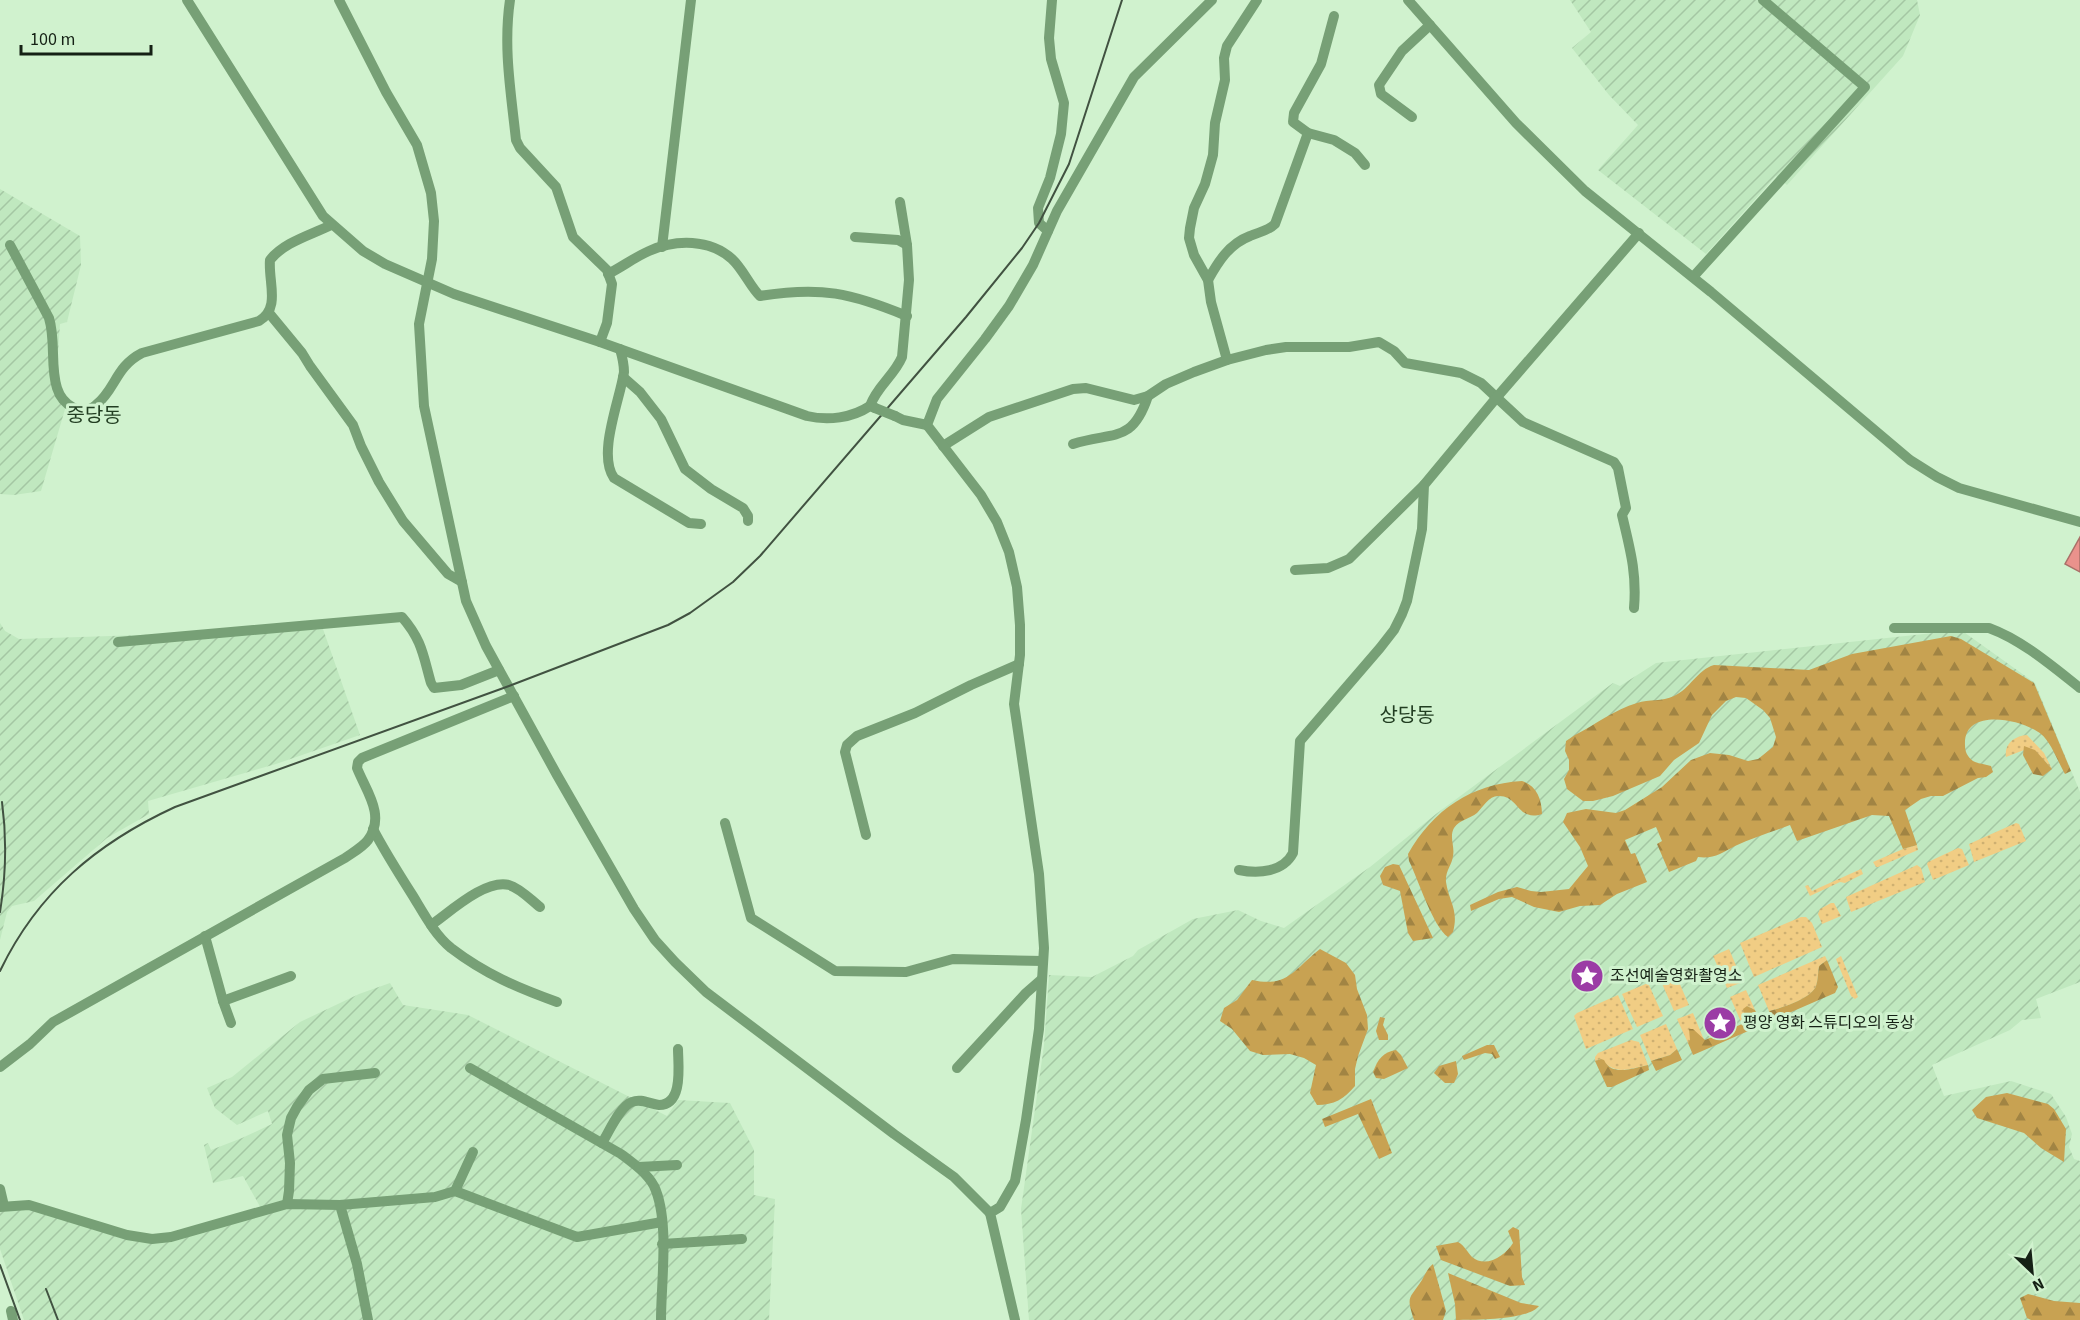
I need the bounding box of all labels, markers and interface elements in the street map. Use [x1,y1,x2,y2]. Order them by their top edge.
scale bar [21,18,152,56]
text: 100 m [30,27,75,52]
district label: 중당동 [66,402,122,430]
district label: 상당동 [1379,702,1435,730]
place icon: 조선예술영화촬영소 [1569,958,1605,994]
place label: 조선예술영화촬영소 [1610,965,1742,987]
place icon: 평양 영화 스튜디오의 동상 [1702,1005,1738,1041]
place label: 평양 영화 스튜디오의 동상 [1743,1012,1915,1034]
north arrow [2002,1242,2062,1302]
text: N [2029,1272,2048,1297]

